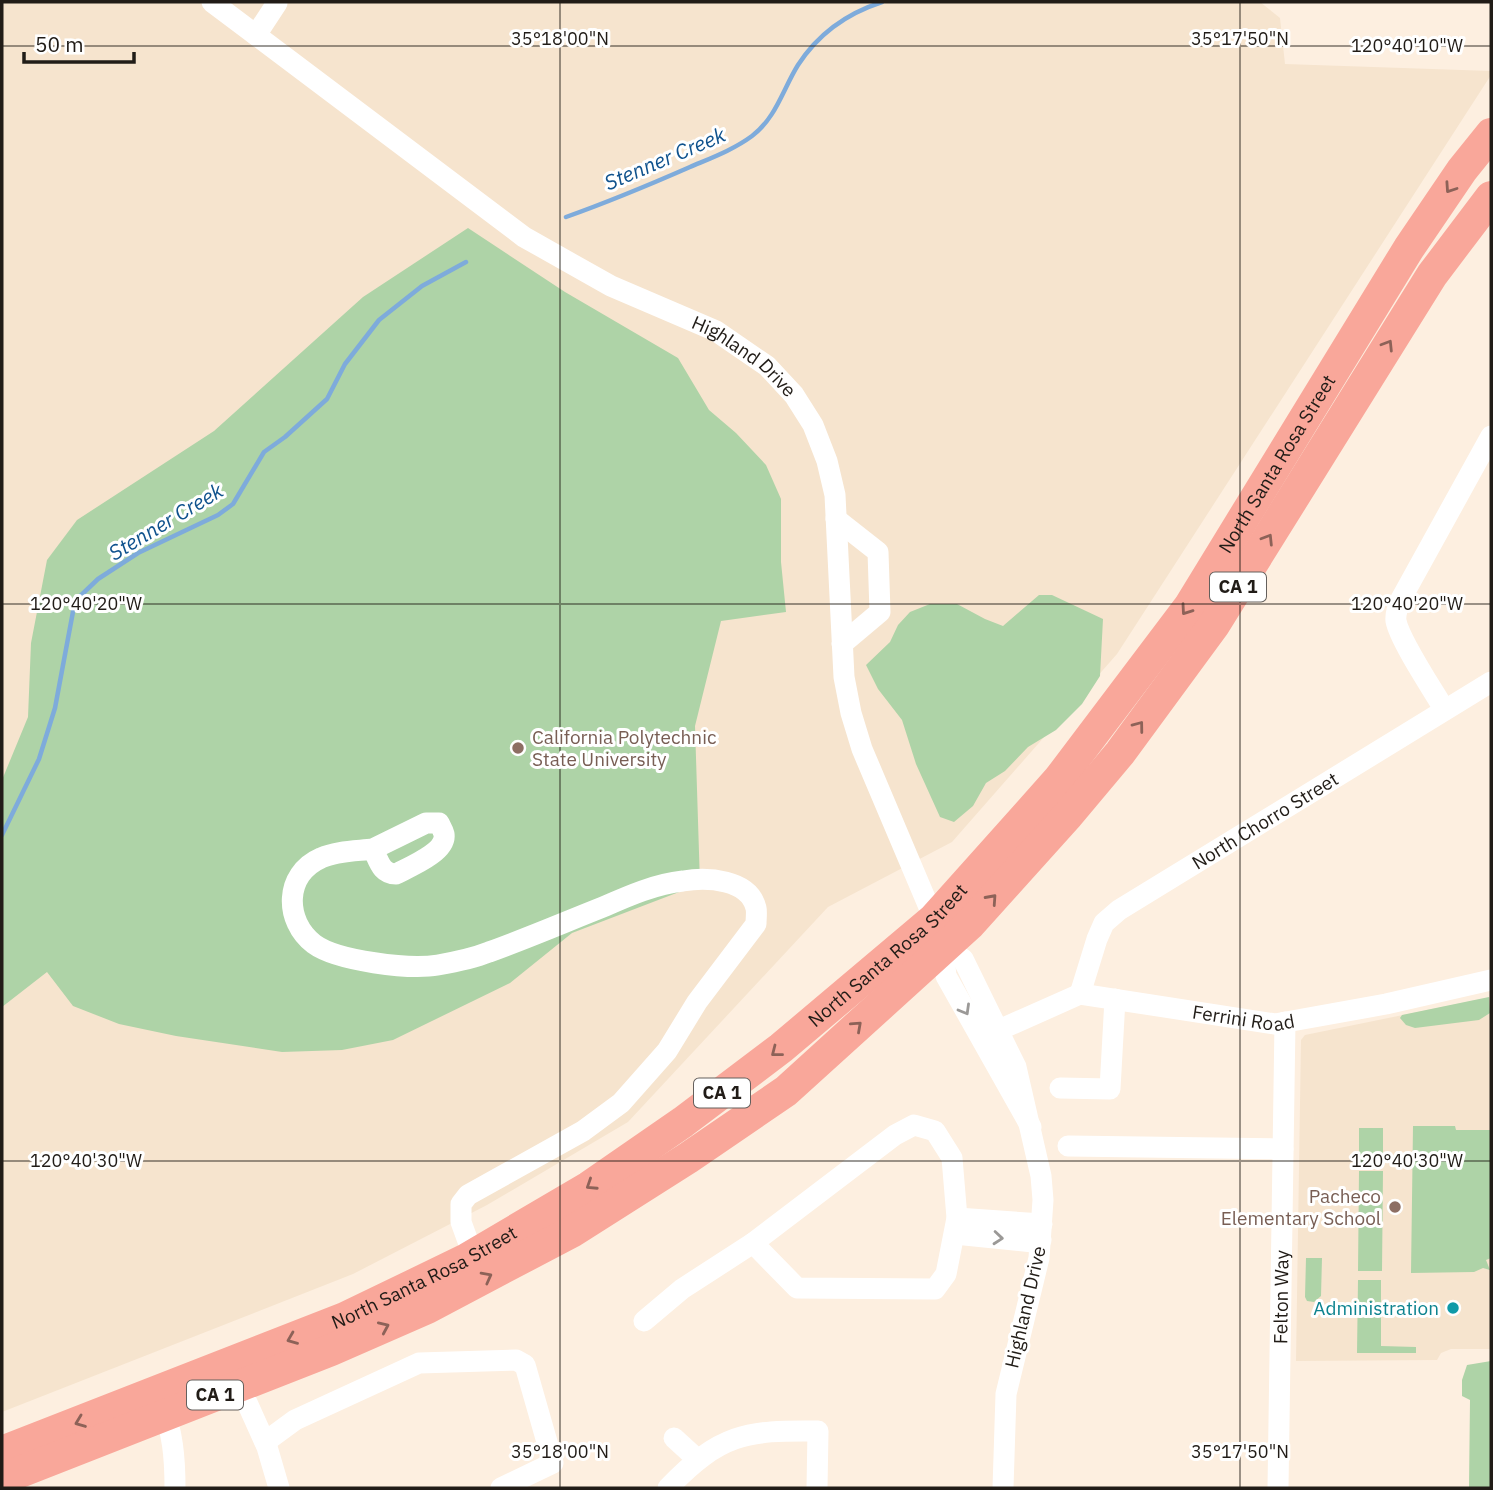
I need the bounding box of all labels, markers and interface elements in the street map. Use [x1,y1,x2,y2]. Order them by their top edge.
scale bar [24,21,135,65]
text: 35°18'00"N [511,27,609,50]
text: 35°17'50"N [1191,27,1289,50]
text: 50 m [35,30,84,58]
text: 120°40'10"W [1351,34,1463,57]
water label: Stenner Creek [600,120,730,196]
one-way arrow [1445,180,1458,193]
street label: Highland Drive [688,310,802,402]
one-way arrow [1380,340,1393,353]
street label: North Santa Rosa Street [1213,370,1341,557]
water label: Stenner Creek [103,475,229,566]
one-way arrow [1260,533,1273,546]
road number: CA 1 [1210,572,1266,602]
text: 120°40'20"W [30,592,142,615]
text: 120°40'20"W [1351,592,1463,615]
one-way arrow [1182,602,1194,615]
one-way arrow [1131,721,1144,734]
place label: California Polytechnic State University [532,725,717,771]
marker: California Polytechnic State University [510,740,526,756]
street label: North Chorro Street [1187,767,1343,875]
street label: North Santa Rosa Street [803,878,972,1032]
one-way arrow [984,894,996,907]
street label: Ferrini Road [1191,999,1296,1036]
one-way arrow [957,1002,970,1015]
one-way arrow [849,1022,862,1034]
one-way arrow [771,1044,784,1056]
road number: CA 1 [694,1078,750,1108]
text: 120°40'30"W [30,1149,142,1172]
text: 120°40'30"W [1351,1149,1463,1172]
one-way arrow [586,1176,599,1189]
place label: Pacheco Elementary School [1221,1184,1381,1230]
marker: Pacheco Elementary School [1387,1199,1403,1215]
street label: North Santa Rosa Street [328,1220,521,1334]
one-way arrow [993,1230,1004,1245]
street label: Highland Drive [999,1244,1051,1370]
street label: Felton Way [1268,1249,1294,1344]
one-way arrow [480,1271,492,1285]
place label: Administration [1313,1296,1439,1320]
marker: Administration [1445,1300,1461,1316]
one-way arrow [376,1321,389,1335]
one-way arrow [287,1331,299,1345]
road number: CA 1 [187,1380,243,1410]
one-way arrow [74,1413,86,1427]
text: 35°18'00"N [511,1440,609,1463]
text: 35°17'50"N [1191,1440,1289,1463]

